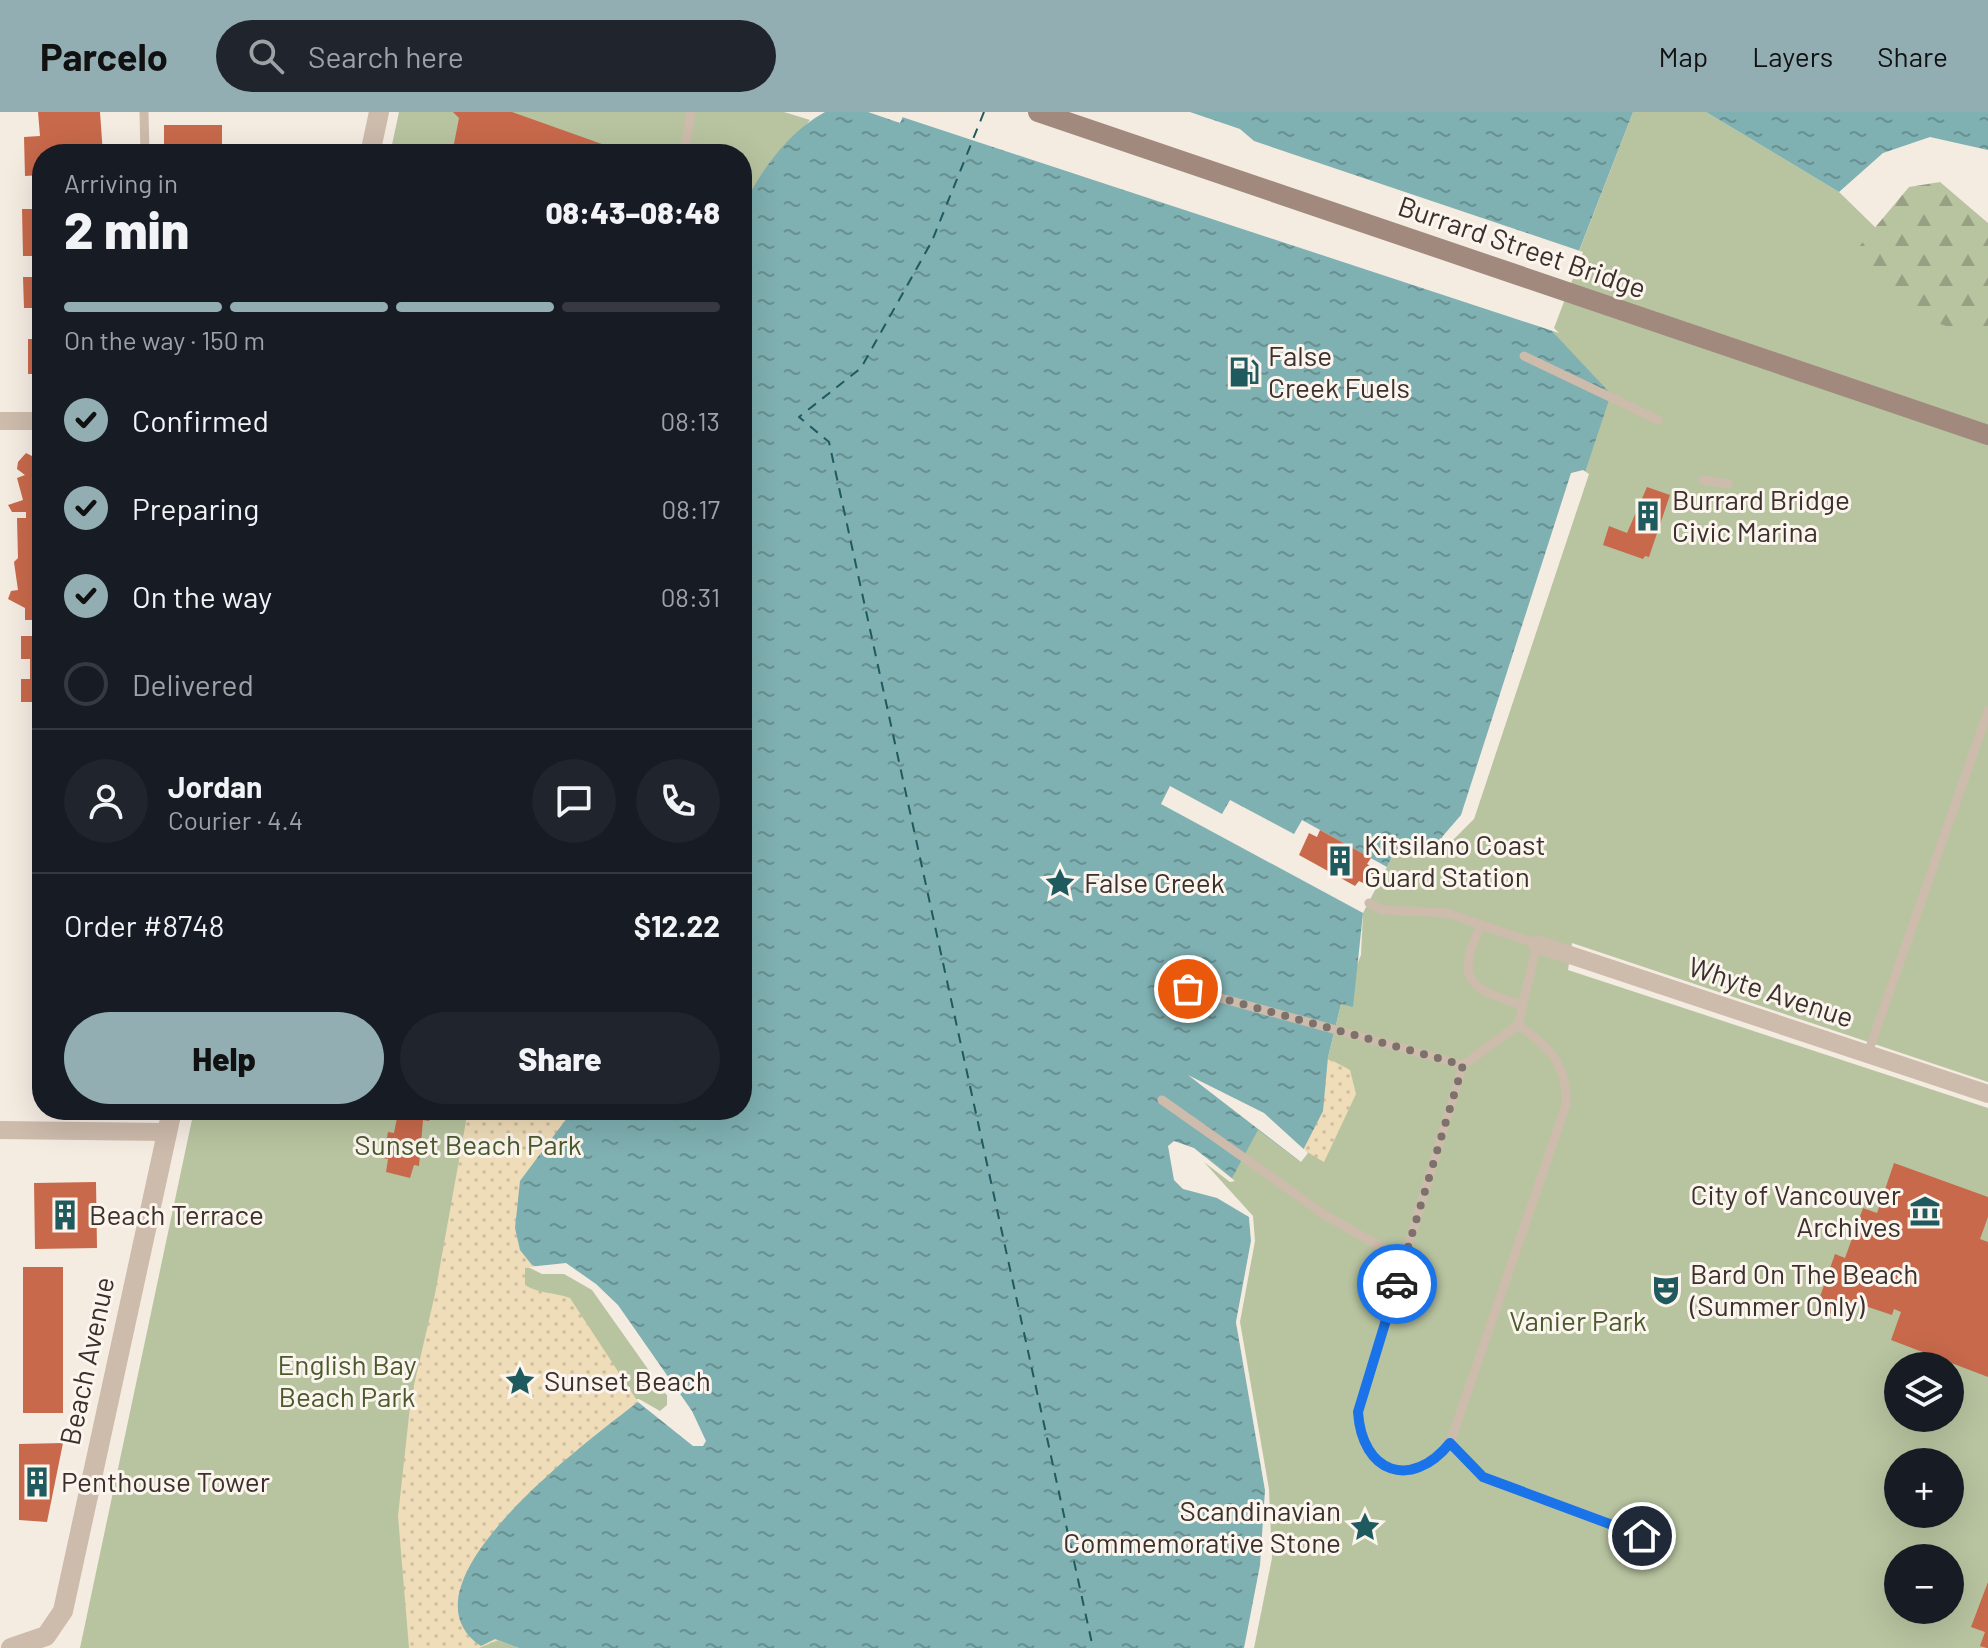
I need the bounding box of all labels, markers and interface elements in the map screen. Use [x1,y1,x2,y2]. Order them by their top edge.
search box [216,20,776,92]
text: Parcelo [40,33,168,79]
icon: search [244,34,288,78]
text: Search here [308,38,464,74]
text: Map [1658,39,1708,73]
text: Layers [1752,39,1833,73]
text: Share [1877,39,1948,73]
text: Arriving in [64,167,178,198]
street label: Burrard Street Bridge [1394,188,1651,304]
text: 08:43–08:48 [545,194,720,230]
text: 2 min [64,197,189,259]
text: On the way · 150 m [64,324,265,355]
place label: False Creek Fuels [1268,338,1410,404]
fuel station icon: False Creek Fuels [1227,355,1261,389]
icon: check [64,398,108,442]
text: Confirmed [132,402,269,438]
text: 08:13 [660,405,720,436]
place label: Burrard Bridge Civic Marina [1672,482,1850,548]
icon: check [64,486,108,530]
text: Preparing [132,490,259,526]
text: 08:17 [662,493,720,524]
building icon: Burrard Bridge Civic Marina [1631,499,1665,533]
icon: check [64,574,108,618]
text: On the way [132,578,272,614]
text: 08:31 [661,581,720,612]
text: Delivered [132,666,254,702]
button: person [64,759,148,843]
button: chat [532,759,616,843]
button: phone [636,759,720,843]
text: Jordan [168,768,263,804]
text: Courier · 4.4 [168,804,303,835]
place label: Kitsilano Coast Guard Station [1364,827,1546,893]
building icon: Kitsilano Coast Guard Station [1323,844,1357,878]
place label: False Creek [1084,865,1225,899]
place icon: False Creek [1043,866,1077,900]
text: Order #8748 [64,907,224,943]
text: $12.22 [634,907,720,943]
street label: Whyte Avenue [1684,948,1858,1034]
pin [1154,955,1222,1023]
icon: bag [1166,967,1210,1011]
button: Help [64,1012,384,1104]
button: Share [400,1012,720,1104]
park label: Sunset Beach Park [354,1127,582,1161]
place label: City of Vancouver Archives [1690,1177,1901,1243]
museum icon: City of Vancouver Archives [1908,1194,1942,1228]
place label: Beach Terrace [89,1197,264,1231]
building icon: Beach Terrace [48,1198,82,1232]
courier [1357,1244,1437,1324]
place label: Bard On The Beach (Summer Only) [1689,1256,1918,1322]
icon: car [1375,1262,1419,1306]
theatre icon: Bard On The Beach (Summer Only) [1649,1273,1683,1307]
street label: Beach Avenue [52,1274,120,1448]
park label: Vanier Park [1509,1303,1647,1337]
park label: English Bay Beach Park [277,1347,417,1413]
map controls [1884,1352,1964,1624]
button: layers [1884,1352,1964,1432]
place label: Sunset Beach [544,1363,711,1397]
place icon: Sunset Beach [503,1364,537,1398]
button: + [1884,1448,1964,1528]
place label: Penthouse Tower [61,1464,270,1498]
building icon: Penthouse Tower [20,1465,54,1499]
place label: Scandinavian Commemorative Stone [1063,1493,1341,1559]
pin [1608,1502,1676,1570]
place icon: Scandinavian Commemorative Stone [1348,1510,1382,1544]
icon: home [1620,1514,1664,1558]
button: − [1884,1544,1964,1624]

